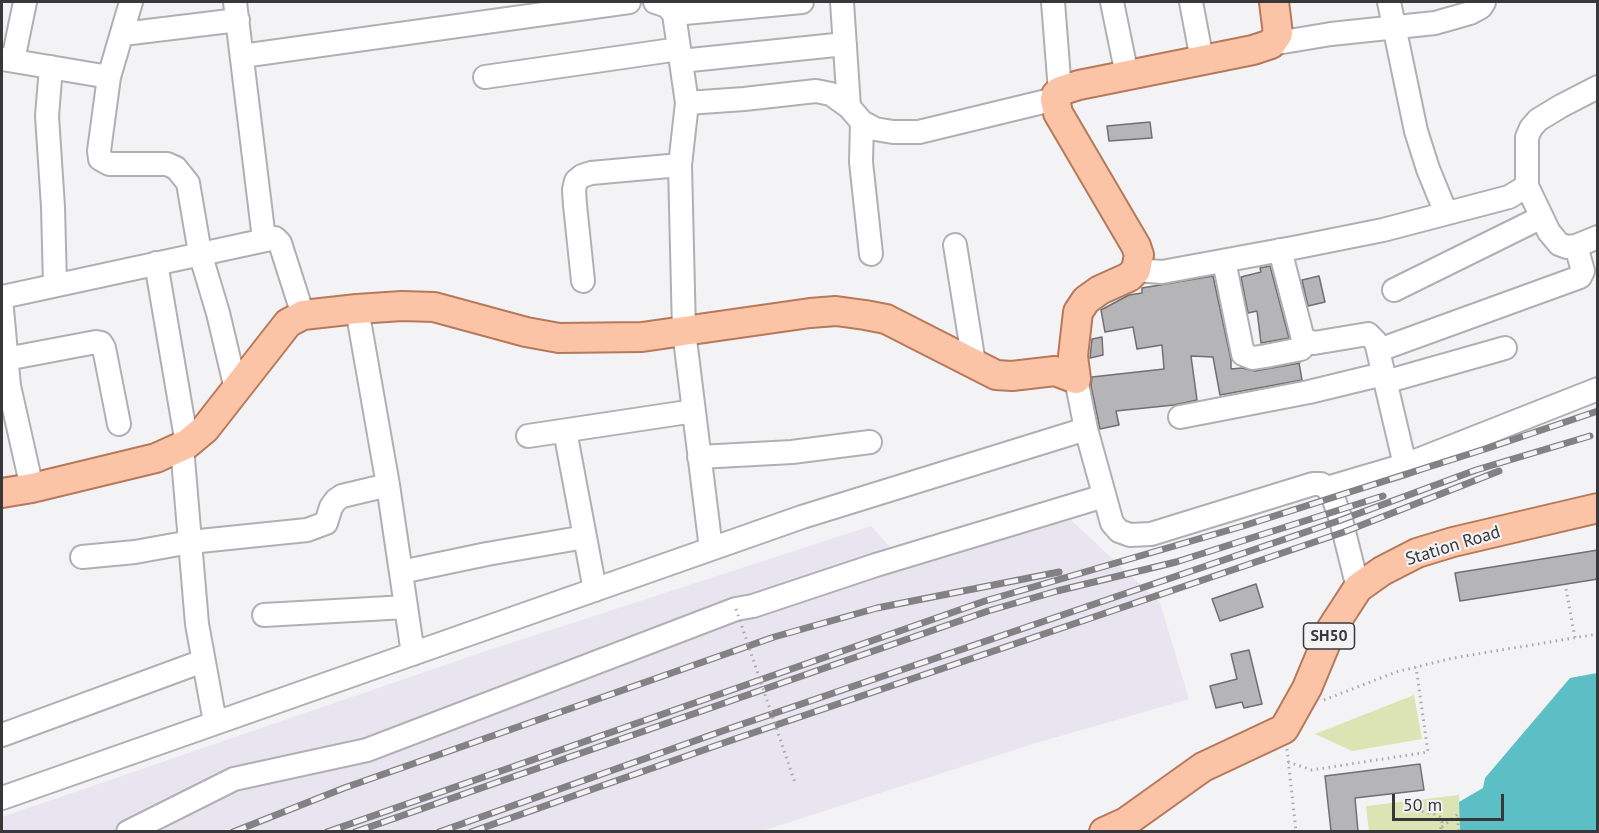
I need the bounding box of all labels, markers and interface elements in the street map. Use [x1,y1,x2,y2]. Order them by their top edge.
street label: Station Road [1403,521,1503,571]
road number: SH50 [1304,623,1354,649]
scale bar [1395,782,1508,820]
text: 50 m [1403,793,1442,816]

